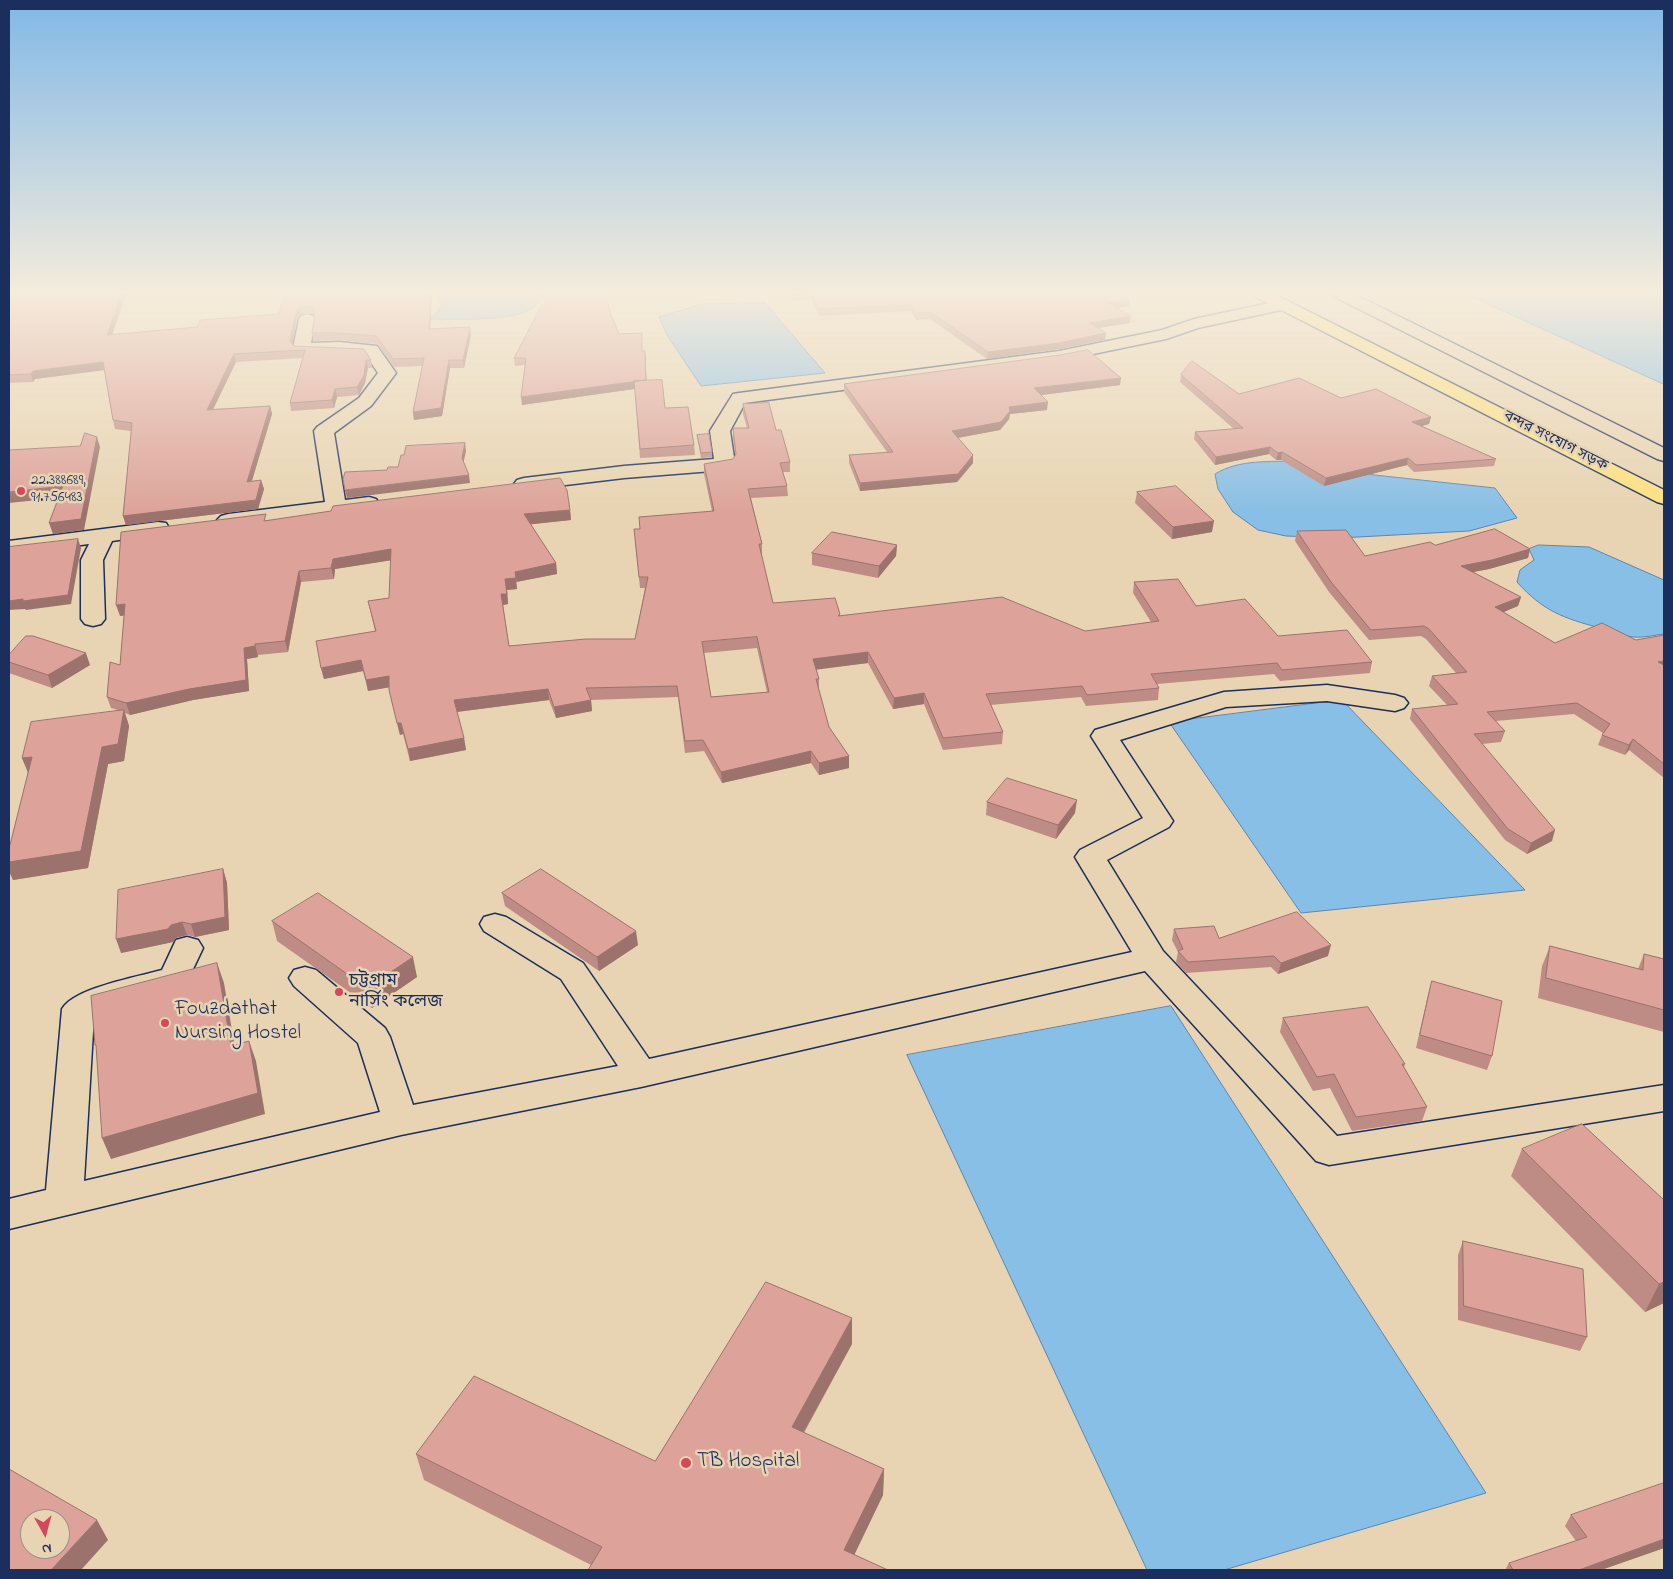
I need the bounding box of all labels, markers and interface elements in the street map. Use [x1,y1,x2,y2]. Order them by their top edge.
street label: বন্দর সংযোগ সড়ক [1500,408,1610,476]
place label: 22.388689, 91.756483 [31,473,86,508]
marker: 22.388689, 91.756483 [15,485,27,497]
place label: চট্টগ্রাম নার্সিং কলেজ [349,971,443,1014]
marker: চট্টগ্রাম নার্সিং কলেজ [333,986,345,998]
place label: Fouzdathat Nursing Hostel [175,998,301,1048]
marker: Fouzdathat Nursing Hostel [159,1017,171,1029]
place label: TB Hospital [697,1450,799,1476]
marker: TB Hospital [679,1456,693,1470]
north arrow [20,1509,70,1559]
text: N [41,1537,53,1559]

